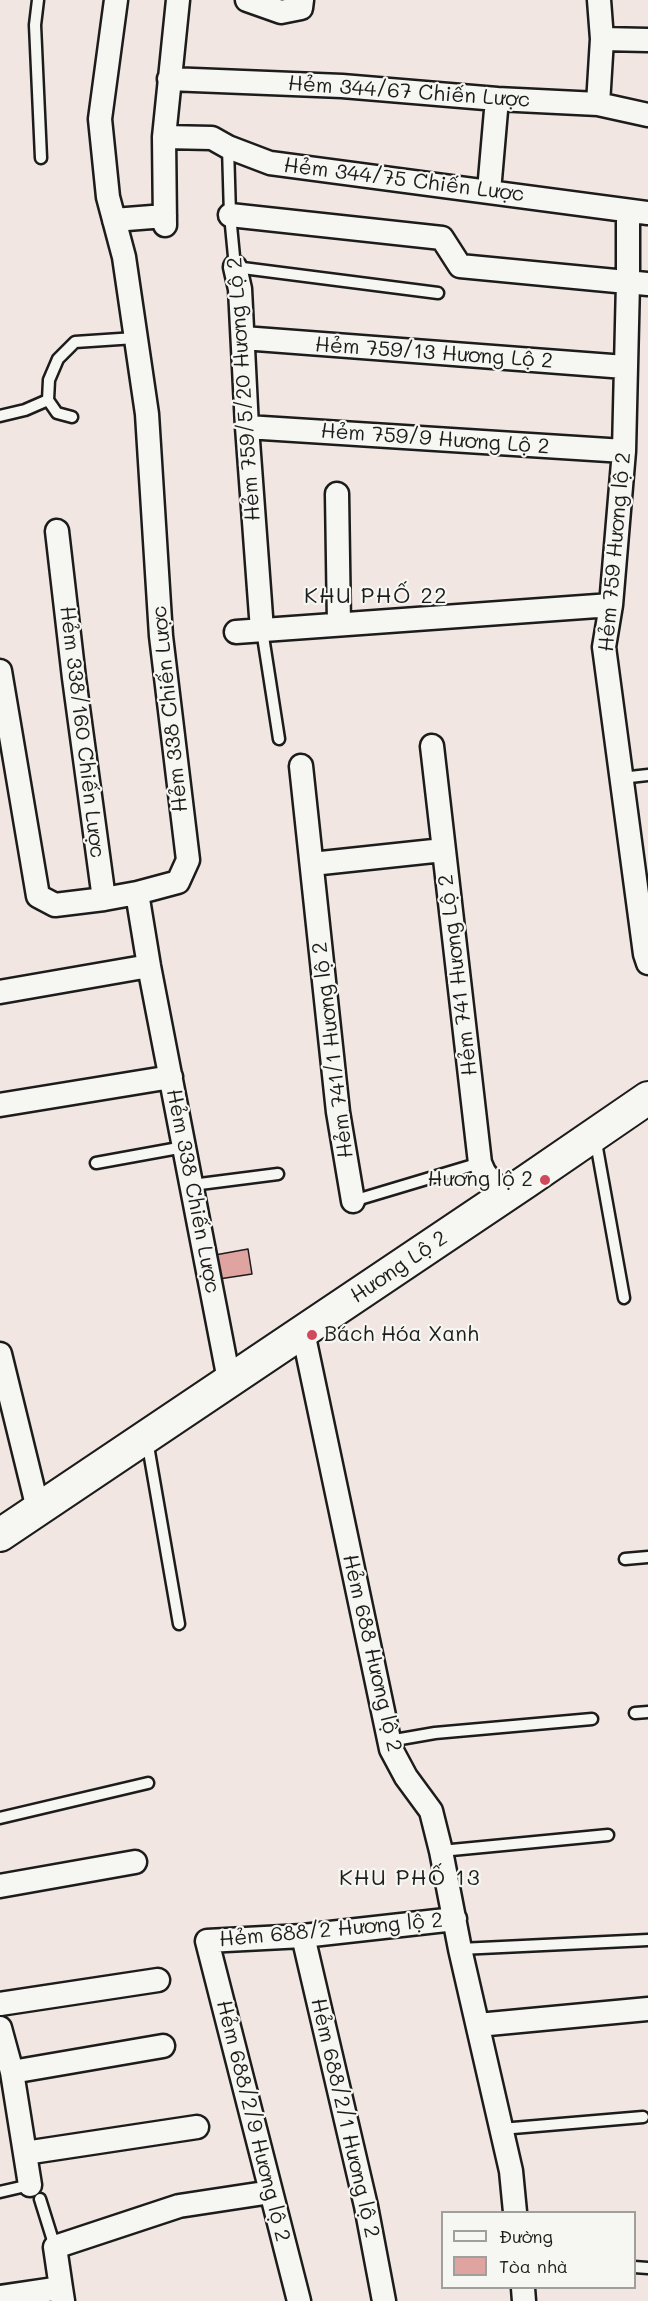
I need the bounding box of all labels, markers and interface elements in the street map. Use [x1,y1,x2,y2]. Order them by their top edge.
street label: Hẻm 344/67 Chiến Lược [287,71,531,113]
street label: Hẻm 344/75 Chiến Lược [282,153,526,207]
street label: Hẻm 759/5/20 Hương Lộ 2 [222,256,266,522]
street label: Hẻm 759/13 Hương Lộ 2 [314,332,554,374]
street label: Hẻm 759/9 Hương Lộ 2 [320,418,550,460]
street label: Hẻm 759 Hương lộ 2 [594,451,636,653]
district label: KHU PHỐ 22 [304,583,448,609]
street label: Hẻm 338/160 Chiến Lược [54,605,110,859]
street label: Hẻm 338 Chiến Lược [147,605,193,813]
street label: Hẻm 741 Hương Lộ 2 [433,873,483,1077]
street label: Hẻm 741/1 Hương lộ 2 [307,941,359,1159]
street label: Hẻm 338 Chiến Lược [161,1087,225,1295]
place label: Hương lộ 2 [427,1167,533,1193]
marker: Hương lộ 2 [538,1173,552,1187]
street label: Hương Lộ 2 [346,1225,452,1309]
place label: Bách Hóa Xanh [324,1322,479,1348]
marker: Bách Hóa Xanh [305,1328,319,1342]
street label: Hẻm 688 Hương lộ 2 [337,1552,407,1754]
district label: KHU PHỐ 13 [339,1865,481,1891]
street label: Hẻm 688/2 Hương lộ 2 [218,1908,444,1952]
street label: Hẻm 688/2/1 Hương lộ 2 [305,1996,385,2240]
street label: Hẻm 688/2/9 Hương lộ 2 [211,1998,295,2244]
legend [441,2211,636,2289]
text: Đường [499,2224,553,2248]
text: Tòa nhà [499,2254,568,2278]

